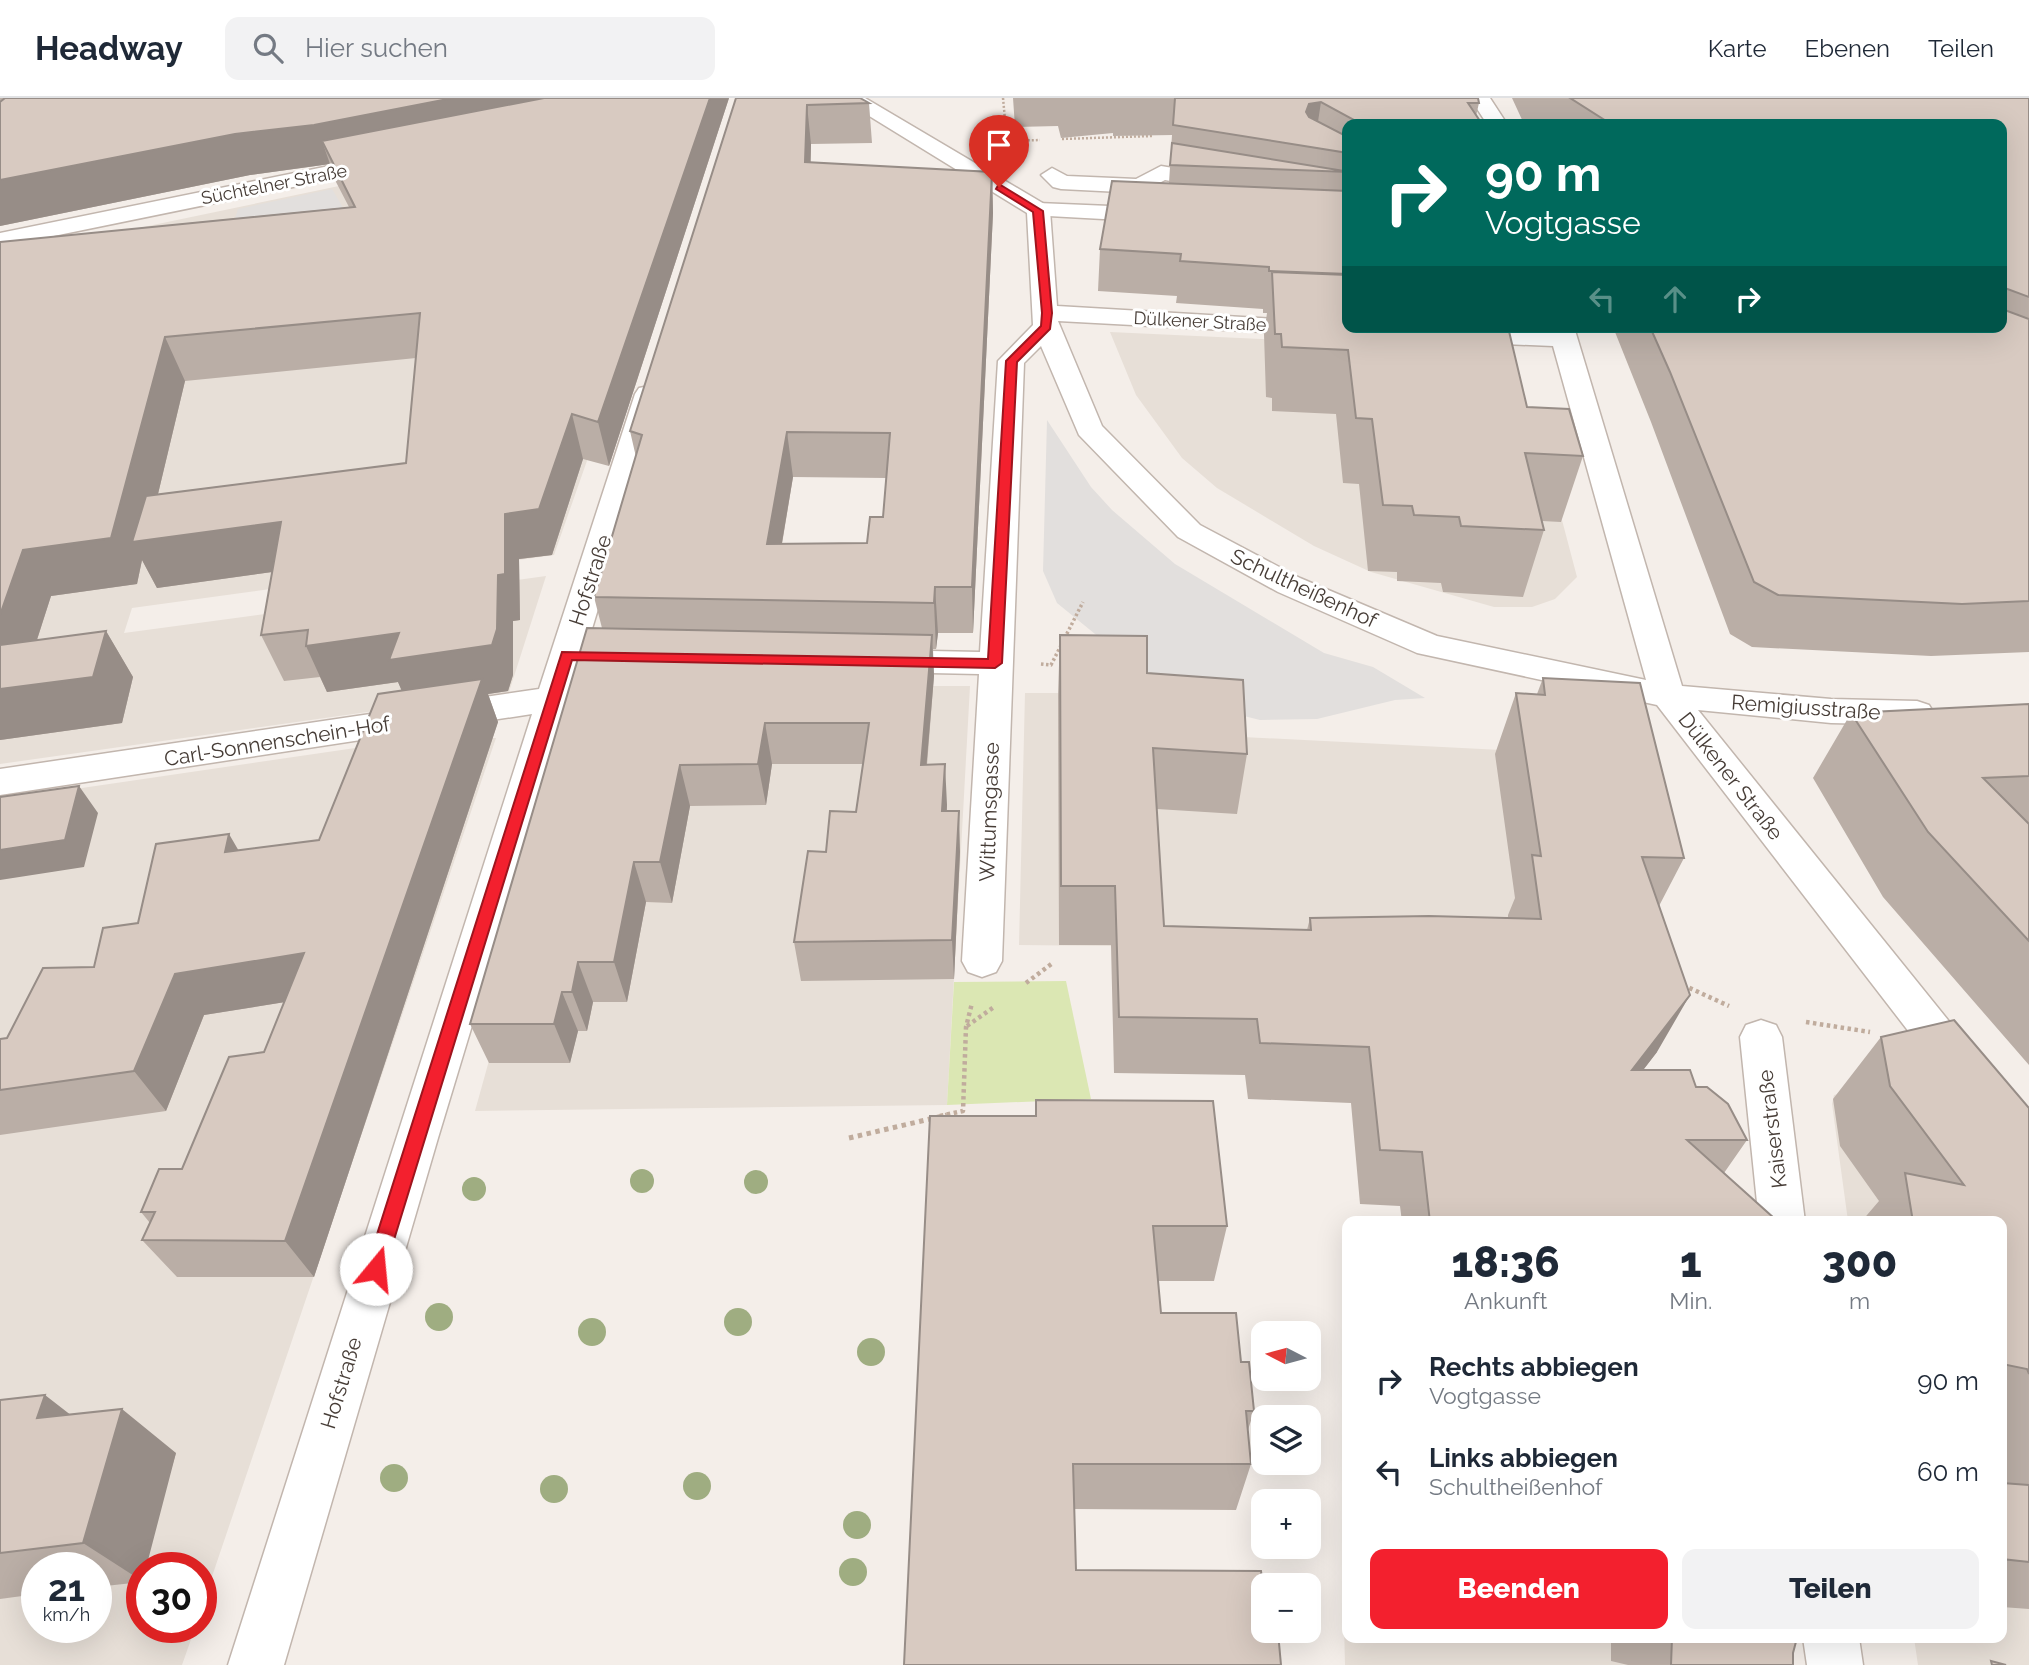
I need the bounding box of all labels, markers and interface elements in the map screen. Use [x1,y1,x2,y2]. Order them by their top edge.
search box [225,17,715,80]
text: Headway [35,29,183,68]
icon: search [249,29,287,67]
text: Hier suchen [305,33,448,63]
text: Karte [1708,34,1767,63]
text: Ebenen [1805,34,1890,63]
text: Teilen [1928,34,1994,63]
pin [969,115,1029,187]
icon: arrive [980,126,1018,164]
text: 90 m [1485,145,1601,202]
icon: right [1370,147,1461,238]
street label: Süchtelner Straße [199,159,349,208]
text: Vogtgasse [1485,204,1641,241]
icon: left [1583,280,1621,318]
icon: ahead [1656,280,1694,318]
icon: right [1729,280,1767,318]
street label: Dülkener Straße [1133,307,1267,335]
street label: Hofstraße [564,531,616,629]
street label: Schultheißenhof [1227,543,1382,633]
street label: Remigiusstraße [1731,689,1881,725]
street label: Dülkener Straße [1673,707,1789,845]
street label: Carl-Sonnenschein-Hof [162,711,393,771]
street label: Wittumsgasse [974,742,1004,882]
street label: Kaiserstraße [1752,1068,1792,1190]
position arrow [339,1232,413,1306]
text: 18:36 [1452,1238,1560,1287]
text: 1 [1680,1238,1702,1287]
text: 300 [1822,1238,1897,1287]
text: Ankunft [1464,1287,1547,1314]
text: Min. [1669,1287,1712,1314]
text: m [1849,1287,1870,1314]
north arrow [1251,1321,1321,1391]
map controls [1251,1321,1321,1643]
street label: Hofstraße [315,1334,367,1432]
text: Rechts abbiegen [1429,1352,1639,1382]
icon: right [1370,1362,1408,1400]
text: 90 m [1917,1366,1979,1396]
text: Vogtgasse [1429,1382,1541,1409]
button: layers [1251,1405,1321,1475]
text: Links abbiegen [1429,1443,1618,1473]
icon: left [1370,1453,1408,1491]
text: 60 m [1917,1457,1979,1487]
text: Schultheißenhof [1429,1473,1603,1500]
button: + [1251,1489,1321,1559]
button: Beenden [1370,1549,1668,1629]
button: Teilen [1682,1549,1979,1629]
speed limit sign: 30 [126,1552,217,1643]
text: 21 [48,1568,85,1609]
button: − [1251,1573,1321,1643]
text: km/h [43,1604,90,1625]

